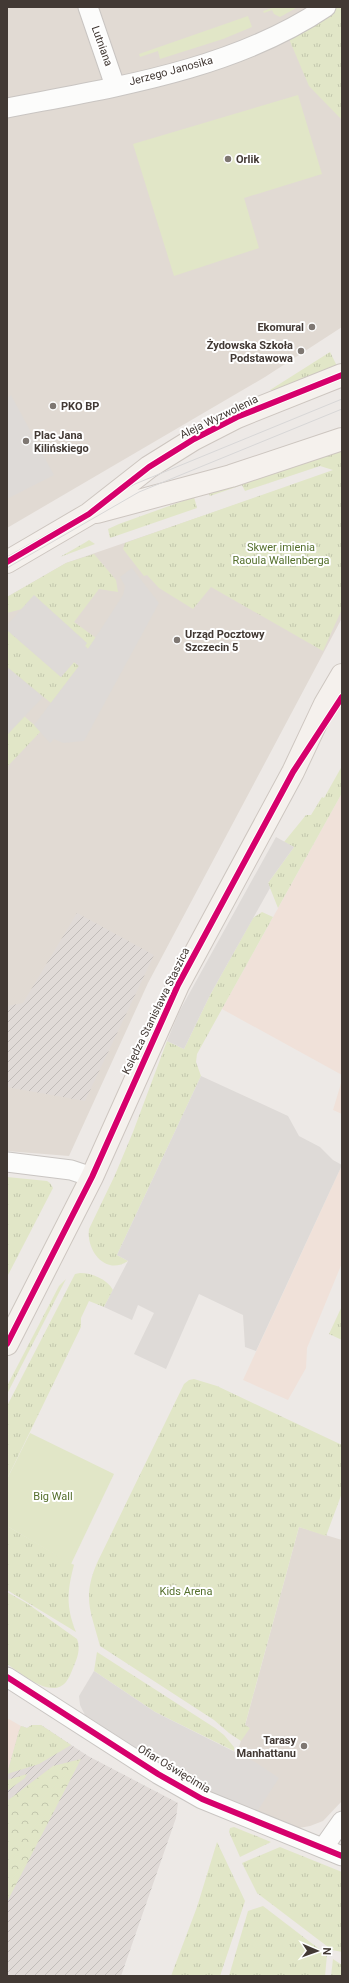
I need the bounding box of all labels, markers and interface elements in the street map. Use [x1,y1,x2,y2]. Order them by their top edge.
street label: Lutniana [89,24,115,68]
street label: Jerzego Janosika [128,54,214,88]
place label: Orlik [236,153,259,166]
marker: Orlik [223,154,233,164]
place label: Ekomural [257,321,304,334]
marker: Ekomural [307,322,317,332]
place label: Żydowska Szkoła Podstawowa [207,338,293,365]
marker: Żydowska Szkoła Podstawowa [296,346,306,356]
street label: Aleja Wyzwolenia [178,392,260,442]
place label: PKO BP [61,400,99,413]
marker: PKO BP [48,401,58,411]
place label: Plac Jana Kilińskiego [34,429,89,455]
marker: Plac Jana Kilińskiego [21,436,31,446]
park label: Skwer imienia Raoula Wallenberga [232,541,330,567]
place label: Urząd Pocztowy Szczecin 5 [185,628,265,654]
marker: Urząd Pocztowy Szczecin 5 [172,635,182,645]
street label: Księdza Stanisława Staszica [120,945,192,1077]
park label: Big Wall [33,1490,73,1503]
park label: Kids Arena [160,1585,212,1598]
place label: Tarasy Manhattanu [237,1734,296,1760]
marker: Tarasy Manhattanu [299,1741,309,1751]
street label: Ofiar Oświęcimia [135,1742,213,1796]
north arrow [297,1931,337,1971]
text: N [320,1947,333,1956]

